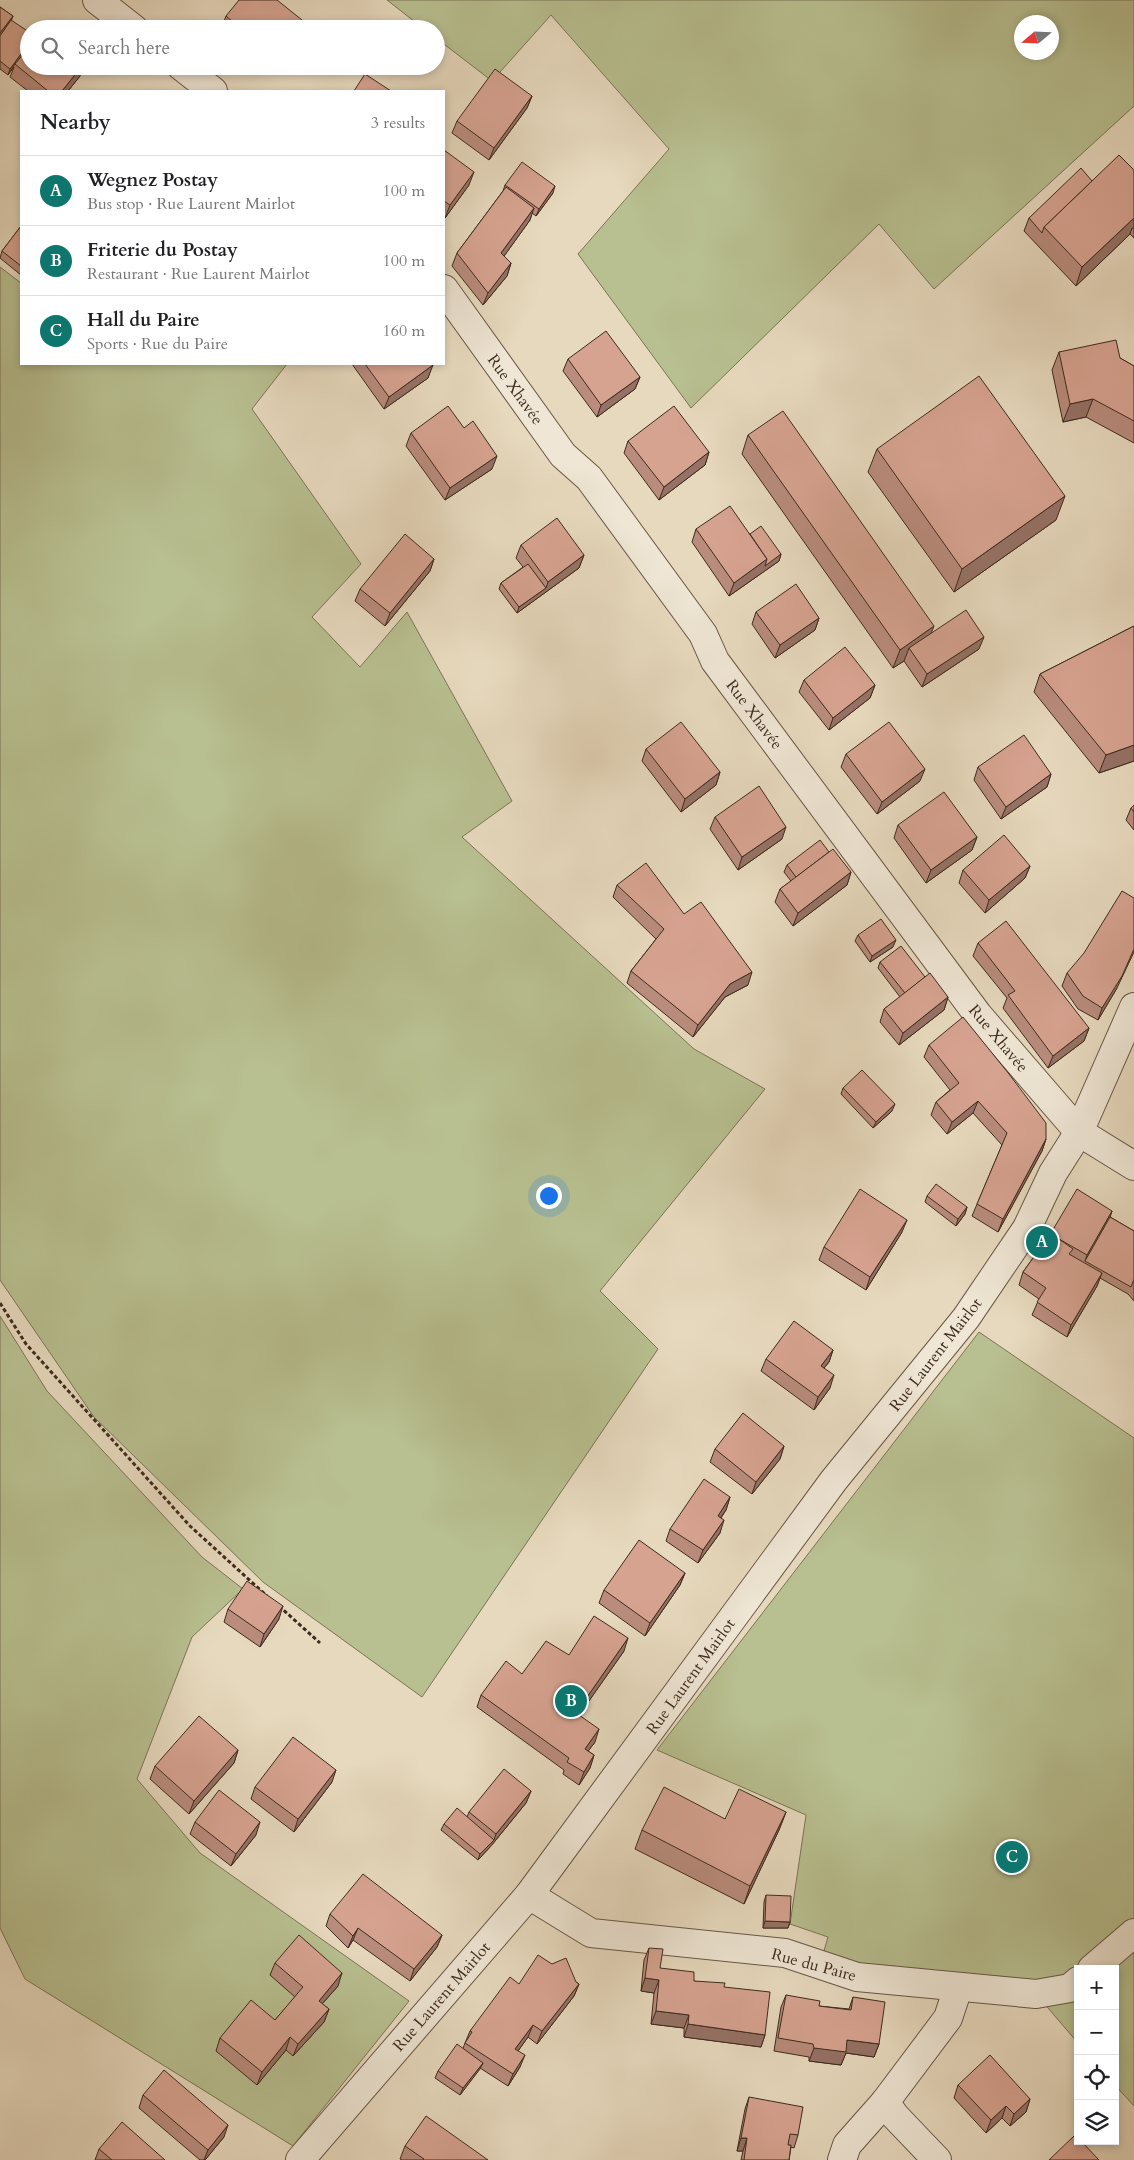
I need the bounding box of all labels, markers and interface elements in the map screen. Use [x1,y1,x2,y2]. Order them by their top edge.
north arrow [1014,15,1059,60]
search box [20,20,445,75]
icon: search [38,34,66,62]
text: Search here [78,35,170,61]
text: Nearby [40,108,111,137]
text: 3 results [371,112,425,134]
text: Wegnez Postay [87,167,218,193]
text: A [50,180,62,202]
text: 100 m [383,180,425,202]
text: Bus stop · Rue Laurent Mairlot [87,193,295,215]
text: Friterie du Postay [87,237,238,263]
text: B [50,250,62,272]
text: 100 m [383,250,425,272]
text: Restaurant · Rue Laurent Mairlot [87,263,309,285]
text: Hall du Paire [87,307,200,333]
text: C [50,320,62,342]
text: 160 m [383,320,425,342]
text: Sports · Rue du Paire [87,333,228,355]
street label: Rue Xhavée [482,350,548,429]
street label: Rue Xhavée [721,675,788,754]
street label: Rue Xhavée [963,1000,1033,1077]
your location [536,1183,562,1209]
pin: A [1026,1223,1058,1261]
street label: Rue Laurent Mairlot [884,1293,987,1416]
street label: Rue Laurent Mairlot [641,1614,740,1739]
pin: B [555,1682,587,1720]
pin: C [996,1838,1028,1876]
street label: Rue Laurent Mairlot [388,1937,495,2056]
street label: Rue du Paire [769,1943,859,1987]
map controls [1074,1965,1119,2145]
button: + [1074,1965,1119,2010]
button: − [1074,2010,1119,2055]
button: locate [1074,2055,1119,2100]
button: layers [1074,2100,1119,2145]

